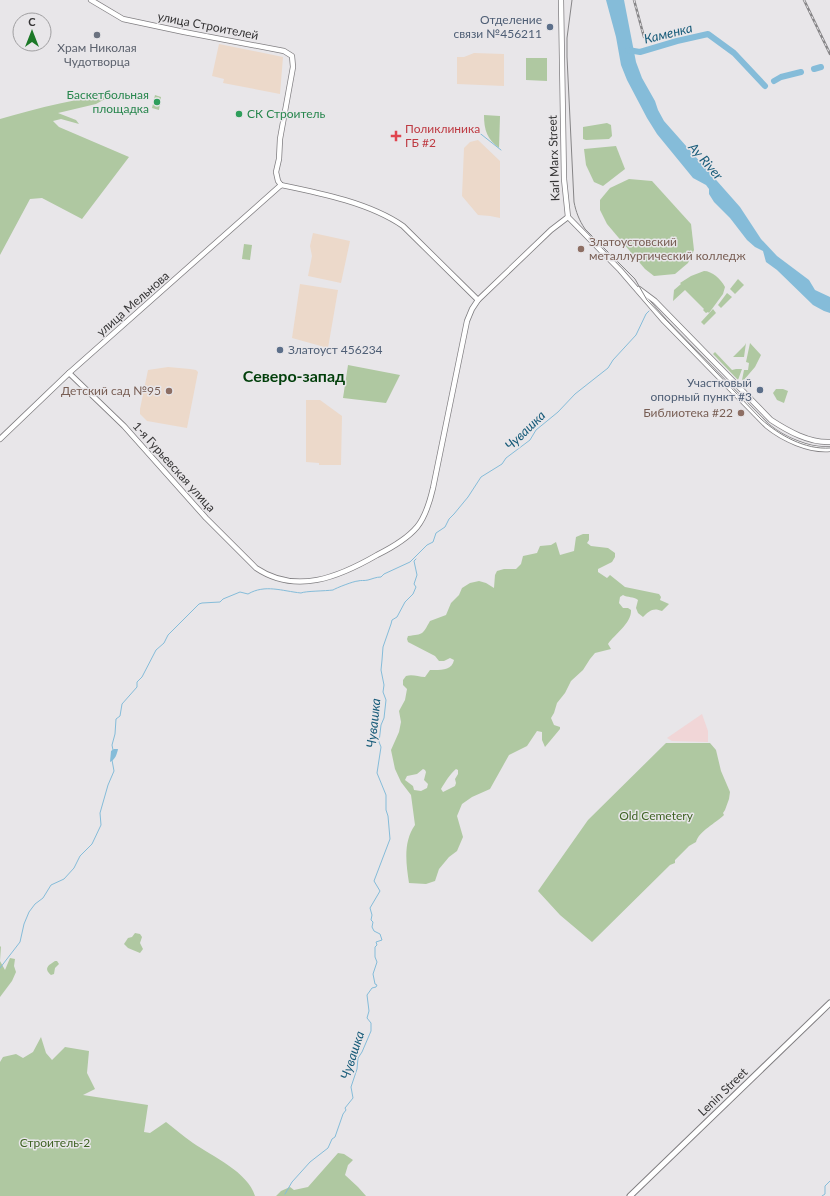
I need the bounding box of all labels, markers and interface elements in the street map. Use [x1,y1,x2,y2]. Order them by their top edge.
street label: улица Строителей [156,8,260,43]
north arrow [12,12,52,52]
place label: Отделение связи №456211 [453,12,542,41]
text: С [28,15,36,28]
water label: Каменка [642,19,694,47]
marker: Отделение связи №456211 [545,22,555,32]
marker: Храм Николая Чудотворца [92,30,102,40]
place label: Храм Николая Чудотворца [57,40,137,69]
place label: Баскетбольная площадка [67,87,149,116]
marker: Баскетбольная площадка [152,97,162,107]
place label: СК Строитель [247,106,326,121]
marker: СК Строитель [234,109,244,119]
street label: Karl Marx Street [544,114,562,201]
place label: Поликлиника ГБ #2 [405,121,480,150]
marker: Поликлиника ГБ #2 [390,130,402,142]
water label: Ay River [685,138,727,183]
place label: Златоустовский металлургический колледж [589,234,746,263]
marker: Златоустовский металлургический колледж [576,244,586,254]
street label: улица Мельнова [93,268,172,339]
place label: Златоуст 456234 [288,342,383,357]
marker: Златоуст 456234 [275,345,285,355]
district label: Северо-запад [243,366,345,385]
place label: Участковый опорный пункт #3 [651,375,752,404]
place label: Детский сад №95 [61,383,161,398]
marker: Участковый опорный пункт #3 [755,385,765,395]
marker: Детский сад №95 [164,386,174,396]
place label: Библиотека #22 [643,405,733,420]
water label: Чувашка [502,407,549,453]
marker: Библиотека #22 [736,408,746,418]
street label: 1-я Гурьевская улица [130,418,219,515]
water label: Чувашка [362,697,384,749]
park label: Old Cemetery [619,808,694,823]
water label: Чувашка [337,1029,367,1081]
street label: Lenin Street [695,1064,751,1119]
park label: Строитель-2 [20,1135,90,1150]

